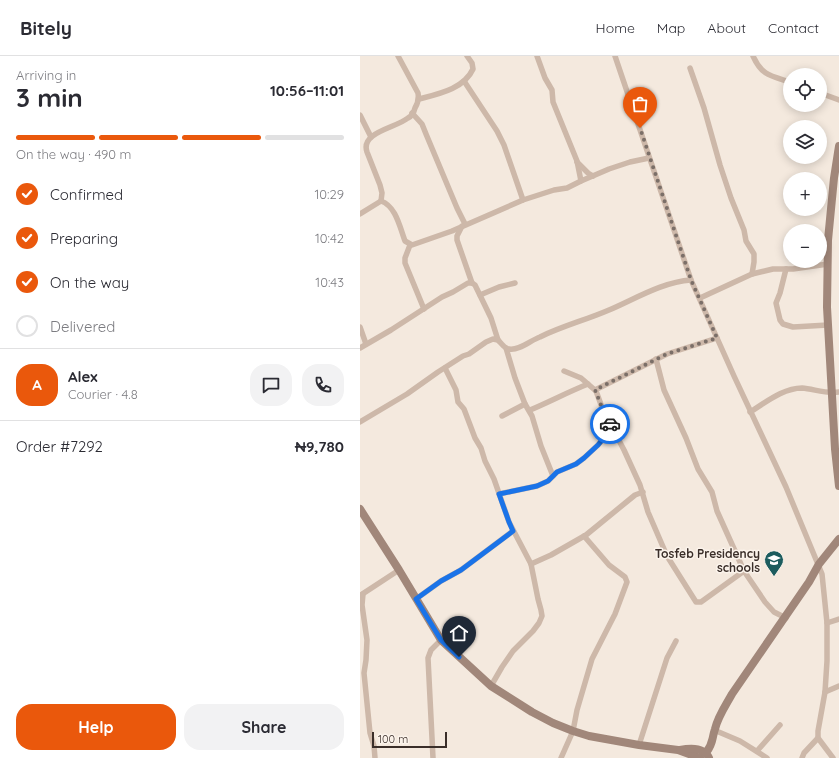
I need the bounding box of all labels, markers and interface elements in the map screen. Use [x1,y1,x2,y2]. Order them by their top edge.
text: Bitely [20,16,72,40]
text: Home [596,19,635,37]
text: Map [657,19,685,37]
text: About [707,19,746,37]
text: Contact [768,19,819,37]
text: Arriving in [16,67,76,83]
map controls [783,68,827,268]
button: locate [783,68,827,112]
text: 3 min [16,81,83,114]
text: 10:56–11:01 [270,81,344,100]
pin [623,87,657,128]
icon: bag [629,93,651,115]
button: layers [783,120,827,164]
text: On the way · 490 m [16,146,131,162]
button: + [783,172,827,216]
icon: check [16,183,38,205]
text: Confirmed [50,185,123,204]
text: 10:29 [315,186,344,202]
button: − [783,224,827,268]
icon: check [16,227,38,249]
text: Preparing [50,229,118,248]
text: 10:42 [315,230,344,246]
icon: check [16,271,38,293]
text: On the way [50,273,129,292]
text: 10:43 [315,274,344,290]
text: Delivered [50,317,115,336]
button: chat [250,364,292,406]
button: phone [302,364,344,406]
text: Alex [68,367,98,386]
text: A [32,375,42,394]
text: Courier · 4.8 [68,386,138,402]
courier [590,404,630,444]
icon: car [599,413,621,435]
text: Order #7292 [16,437,103,456]
text: ₦9,780 [295,437,344,456]
place label: Tosfeb Presidency schools [655,546,760,575]
school or university icon: Tosfeb Presidency schools [763,549,785,577]
pin [442,616,476,657]
icon: home [448,622,470,644]
button: Help [16,704,176,750]
button: Share [184,704,344,750]
scale bar [372,730,447,749]
text: 100 m [378,732,408,746]

